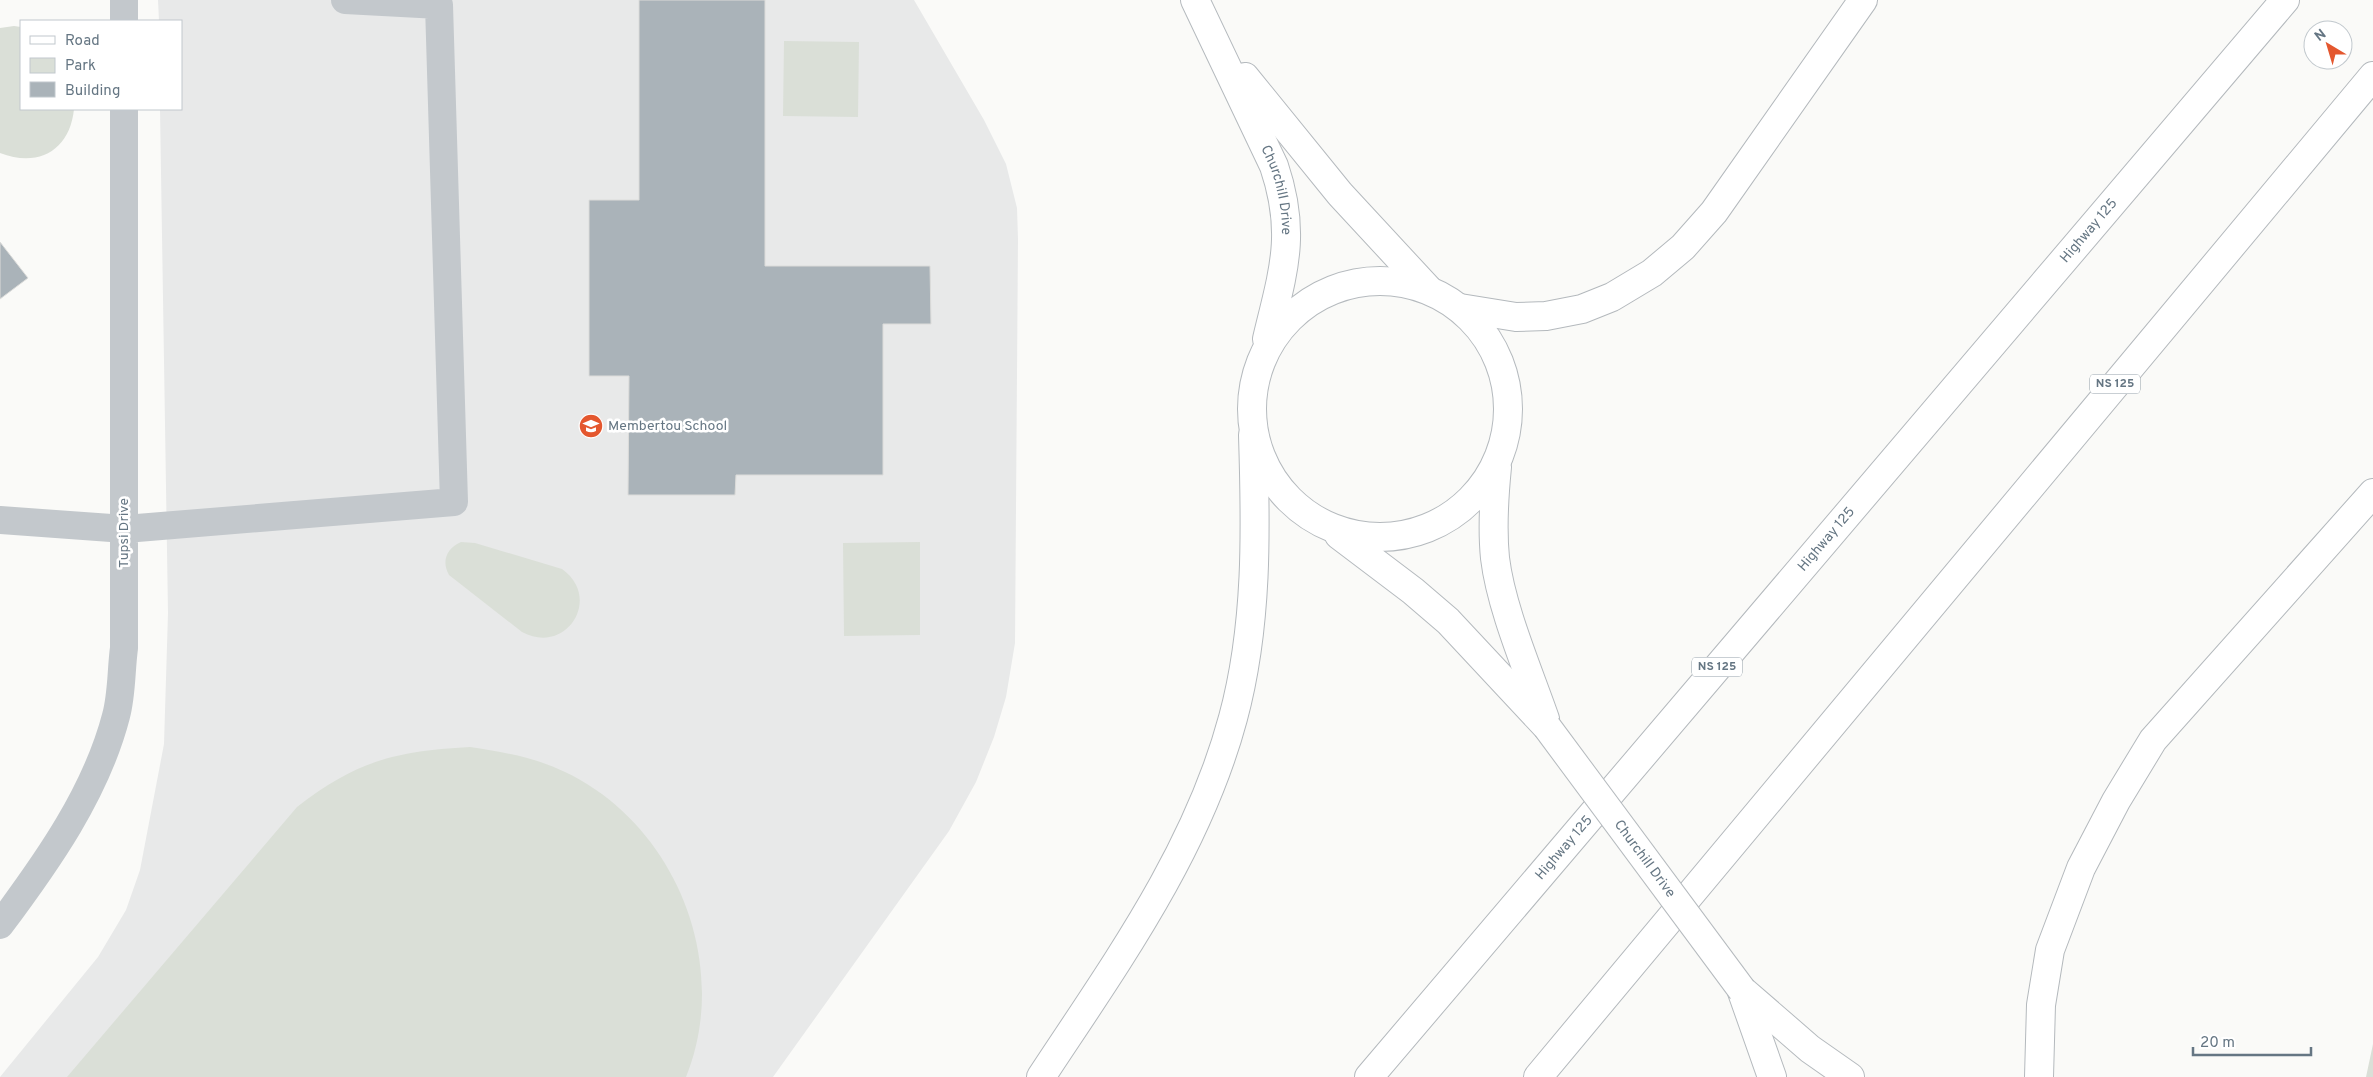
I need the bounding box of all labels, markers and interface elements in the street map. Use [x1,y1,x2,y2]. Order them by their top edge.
legend [20,20,182,110]
north arrow [2303,20,2353,70]
text: N [2312,26,2330,46]
text: Road [65,32,100,51]
text: Park [65,57,96,76]
text: Building [65,82,120,101]
street label: Churchill Drive [1257,142,1295,235]
street label: Highway 125 [2057,195,2121,266]
road number: NS 125 [2090,374,2140,394]
school or university icon: Membertou School [578,413,604,439]
place label: Membertou School [608,418,727,435]
street label: Tupsi Drive [116,498,133,568]
street label: Highway 125 [1794,503,1859,575]
road number: NS 125 [1692,658,1742,676]
street label: Highway 125 [1532,812,1596,883]
street label: Churchill Drive [1610,817,1679,901]
scale bar [2193,1024,2310,1056]
text: 20 m [2200,1034,2235,1053]

